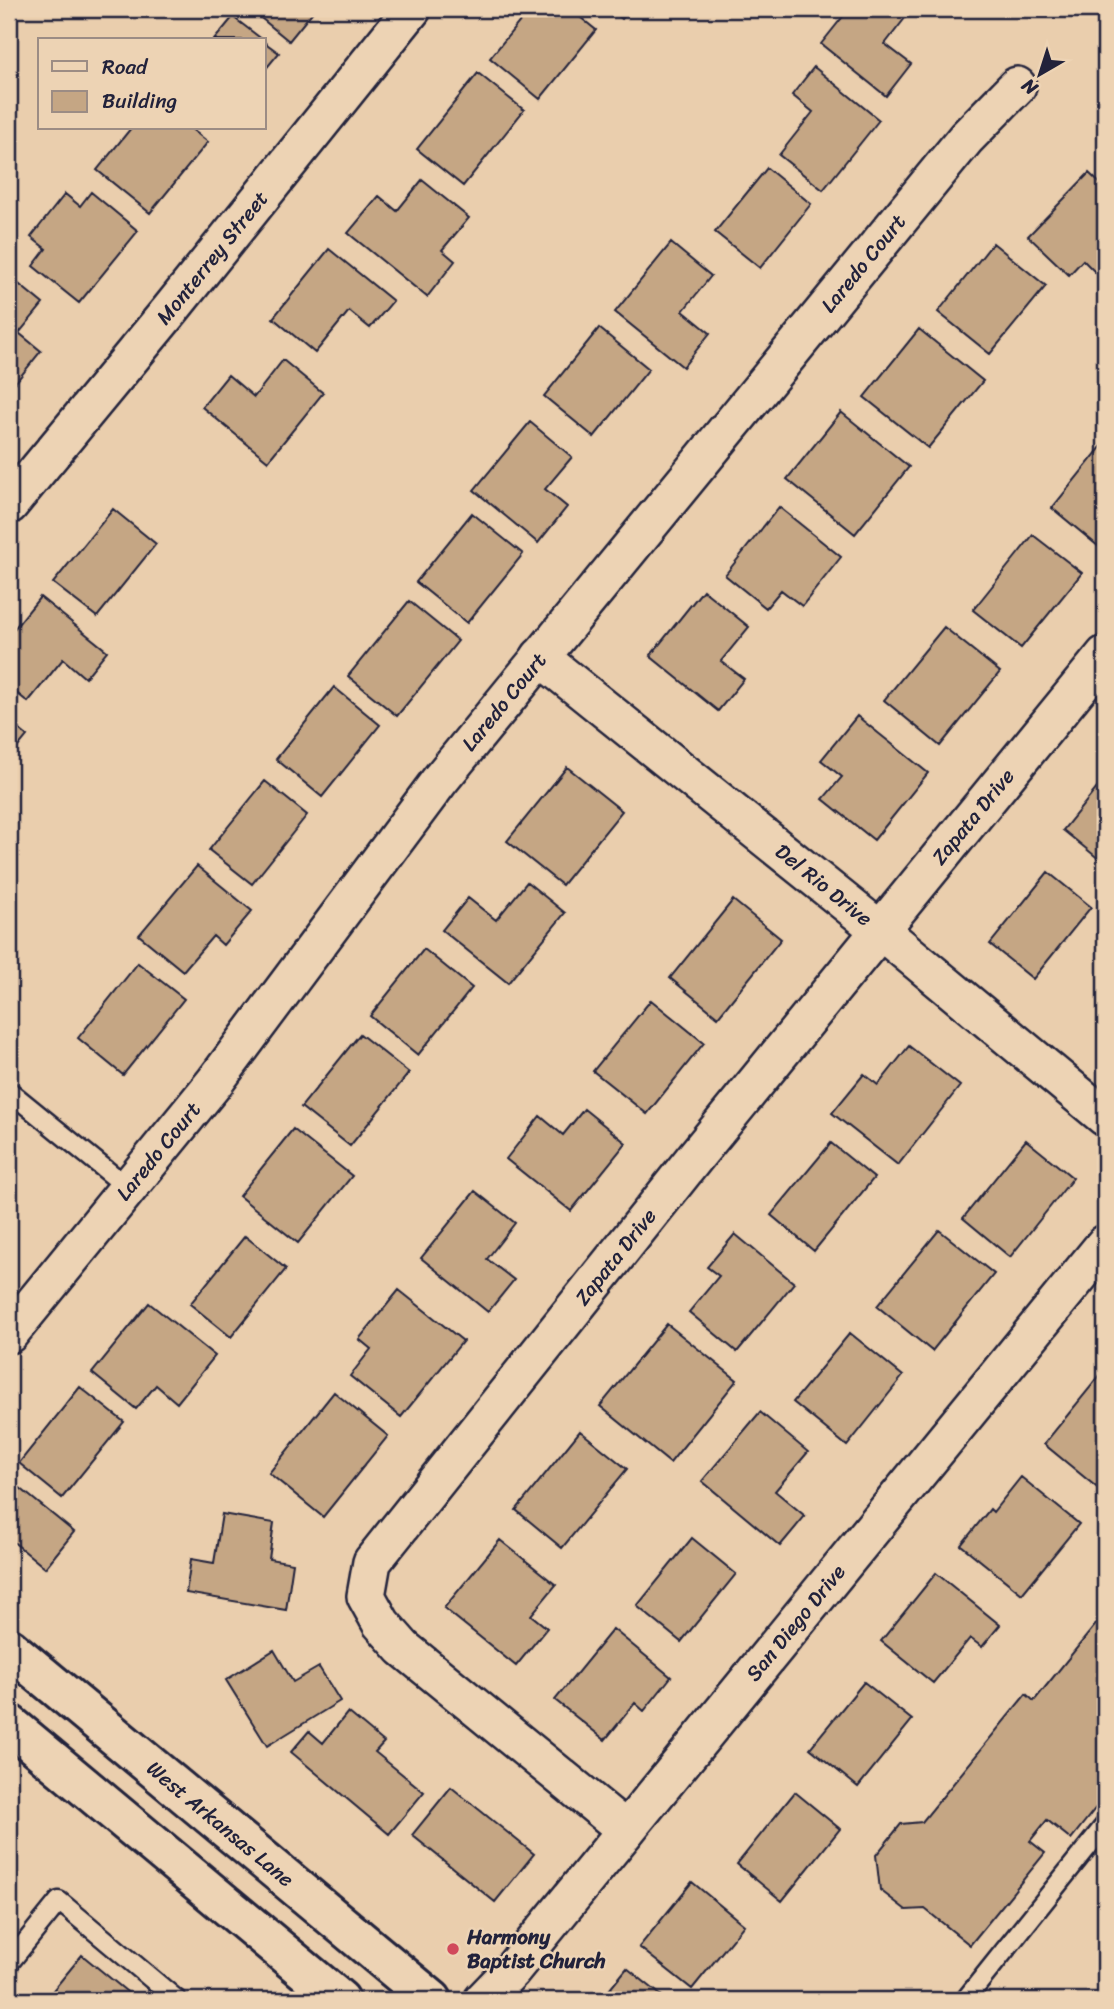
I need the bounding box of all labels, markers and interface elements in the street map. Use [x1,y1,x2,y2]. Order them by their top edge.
legend [38,38,266,130]
north arrow [1006,38,1076,108]
text: Road [102,48,149,86]
text: N [1013,69,1046,104]
text: Building [102,82,178,120]
street label: Monterrey Street [146,182,278,334]
street label: Laredo Court [811,205,916,322]
street label: Laredo Court [451,644,557,760]
street label: Zapata Drive [921,759,1025,874]
street label: Del Rio Drive [766,834,881,937]
street label: Laredo Court [106,1093,211,1210]
street label: Zapata Drive [564,1199,667,1314]
street label: San Diego Drive [736,1556,855,1690]
street label: West Arkansas Lane [138,1751,303,1897]
place label: Harmony Baptist Church [466,1918,606,1980]
marker: Harmony Baptist Church [445,1941,461,1957]

